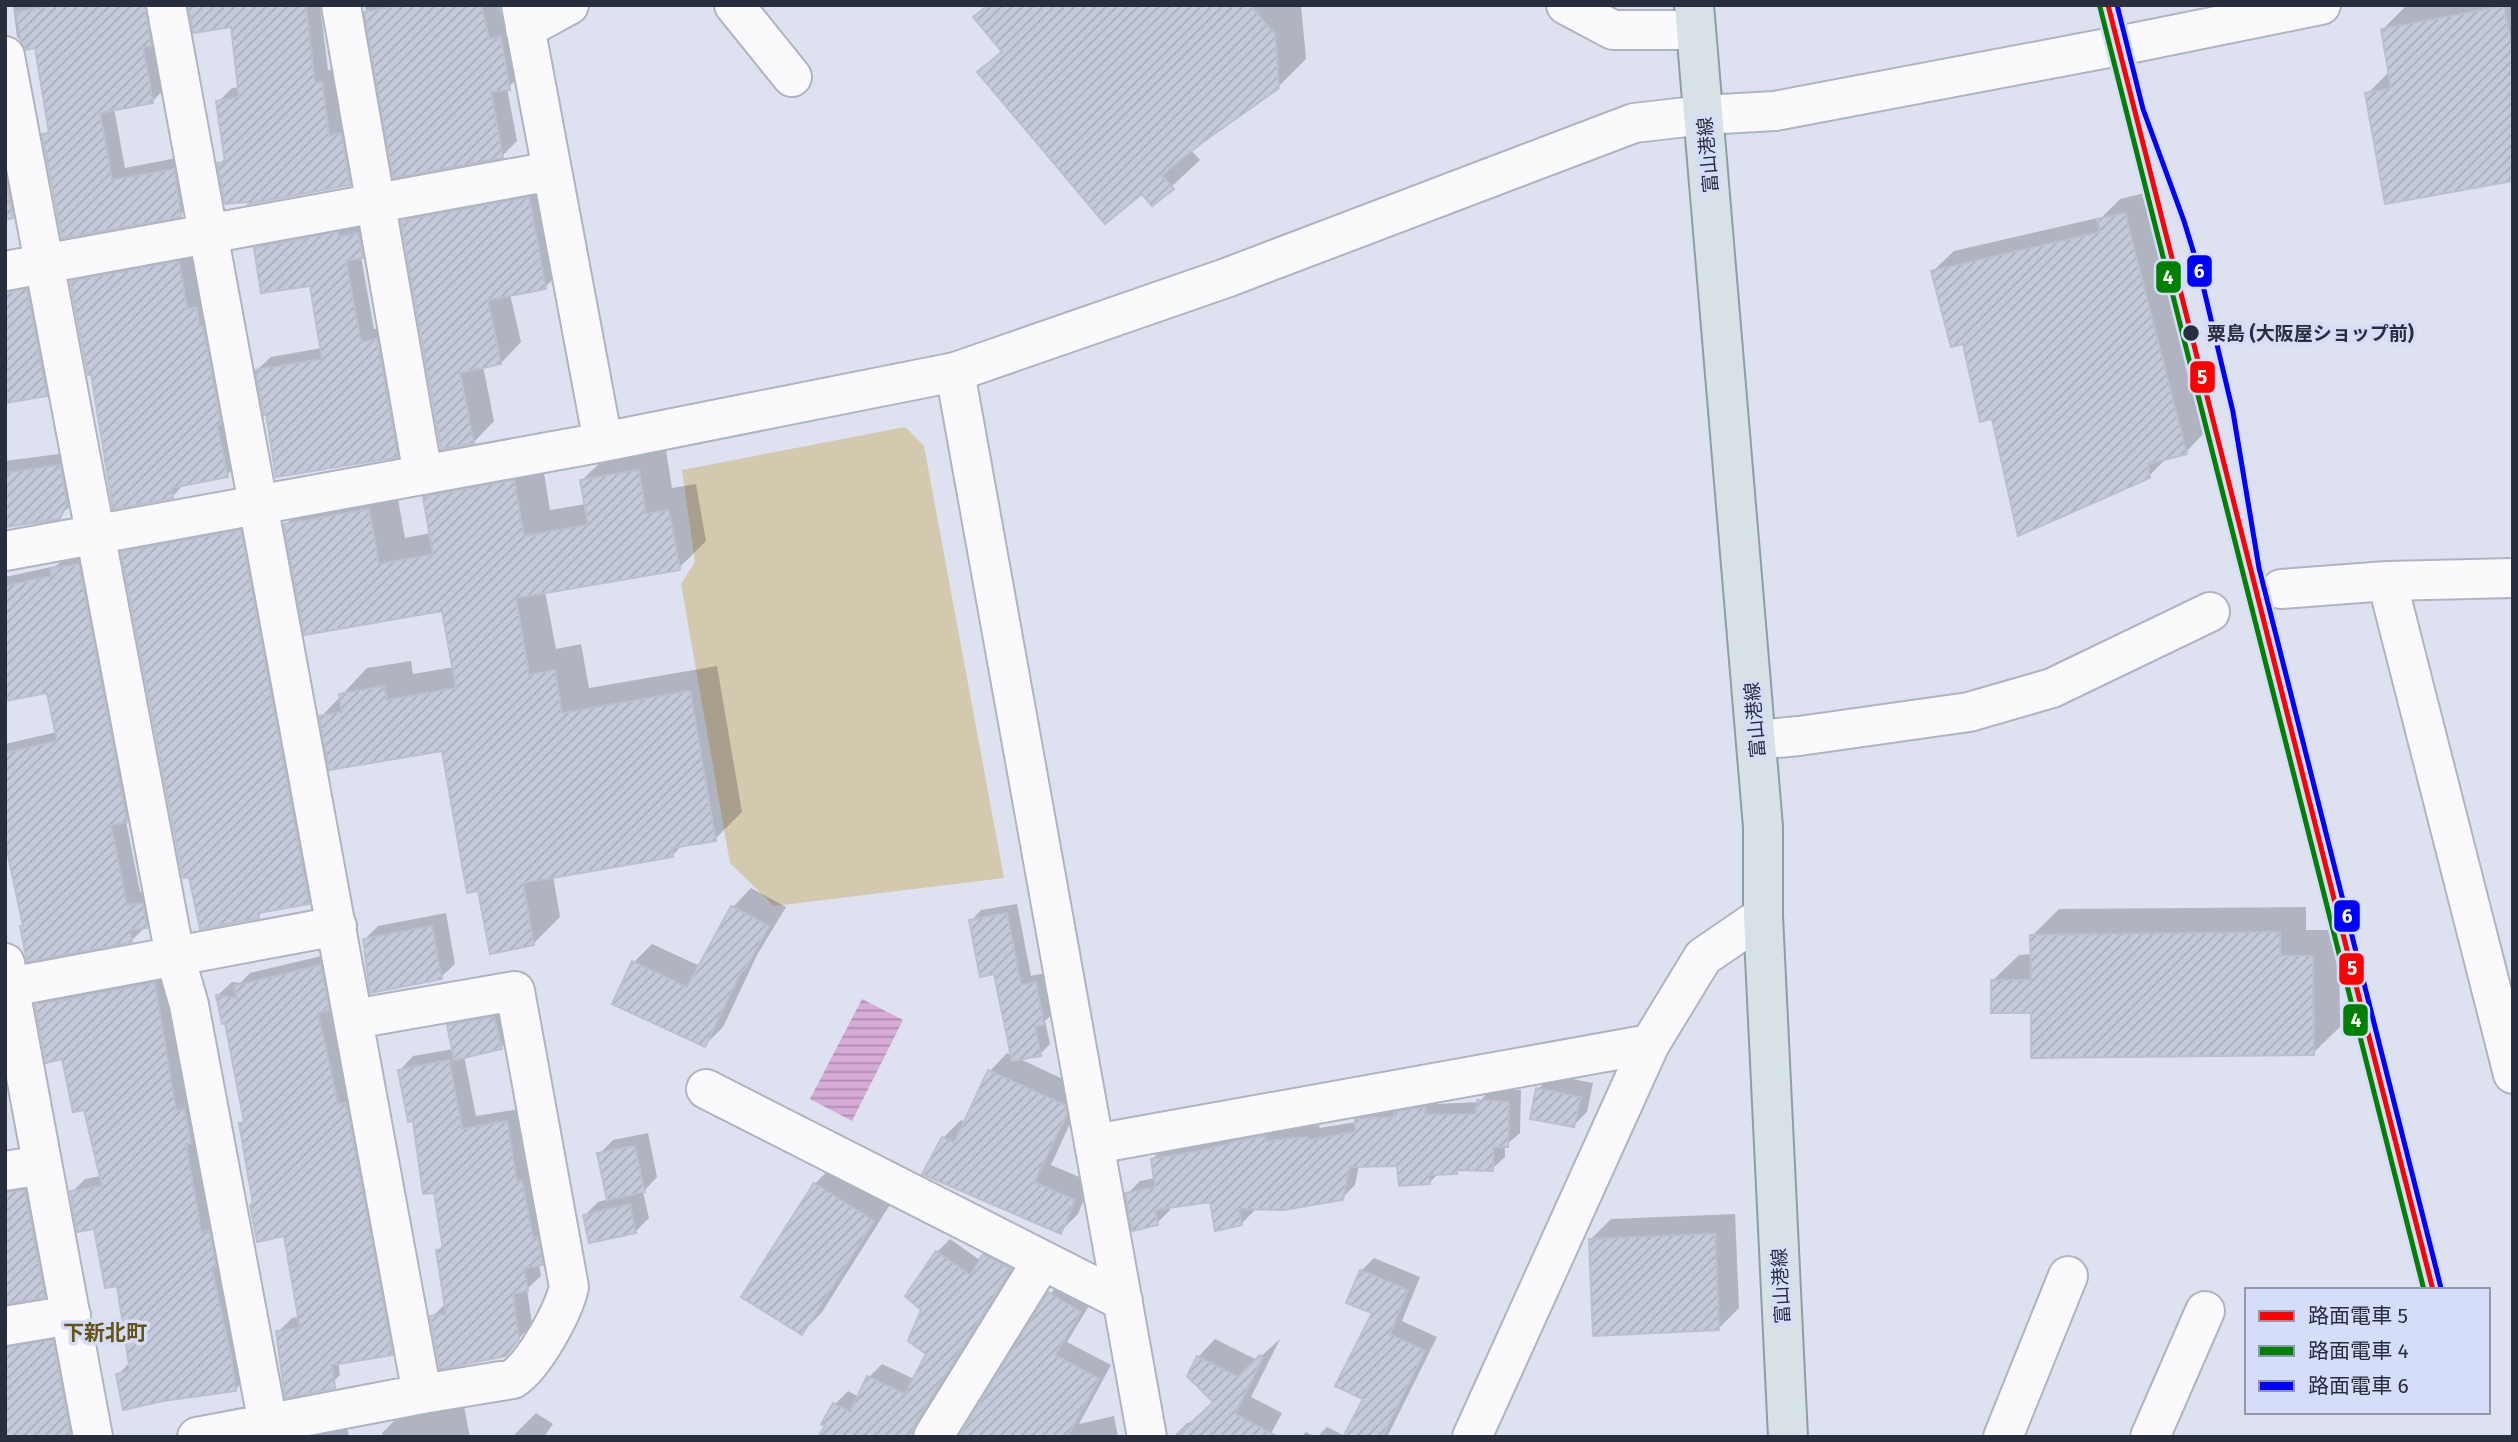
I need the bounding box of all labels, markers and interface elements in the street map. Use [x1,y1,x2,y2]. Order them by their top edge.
street label: 富山港線 [1693,116,1723,194]
line badge: 6 [2186,254,2213,288]
line badge: 4 [2155,260,2182,294]
text: 6 [2194,260,2205,283]
text: 4 [2163,266,2174,289]
place label: 粟島 (大阪屋ショップ前) [2207,322,2414,345]
marker: 粟島 (大阪屋ショップ前) [2181,323,2201,343]
line badge: 5 [2189,360,2216,394]
text: 5 [2197,366,2207,389]
street label: 富山港線 [1740,681,1770,759]
line badge: 6 [2333,899,2361,933]
text: 6 [2342,905,2353,928]
line badge: 5 [2338,952,2365,986]
text: 5 [2347,957,2357,980]
line badge: 4 [2342,1003,2369,1037]
text: 4 [2351,1009,2362,1032]
street label: 富山港線 [1768,1247,1794,1325]
legend [2245,1288,2490,1414]
text: 路面電車 5 [2308,1303,2408,1329]
district label: 下新北町 [63,1320,147,1346]
text: 路面電車 4 [2308,1338,2409,1364]
text: 路面電車 6 [2308,1373,2409,1399]

